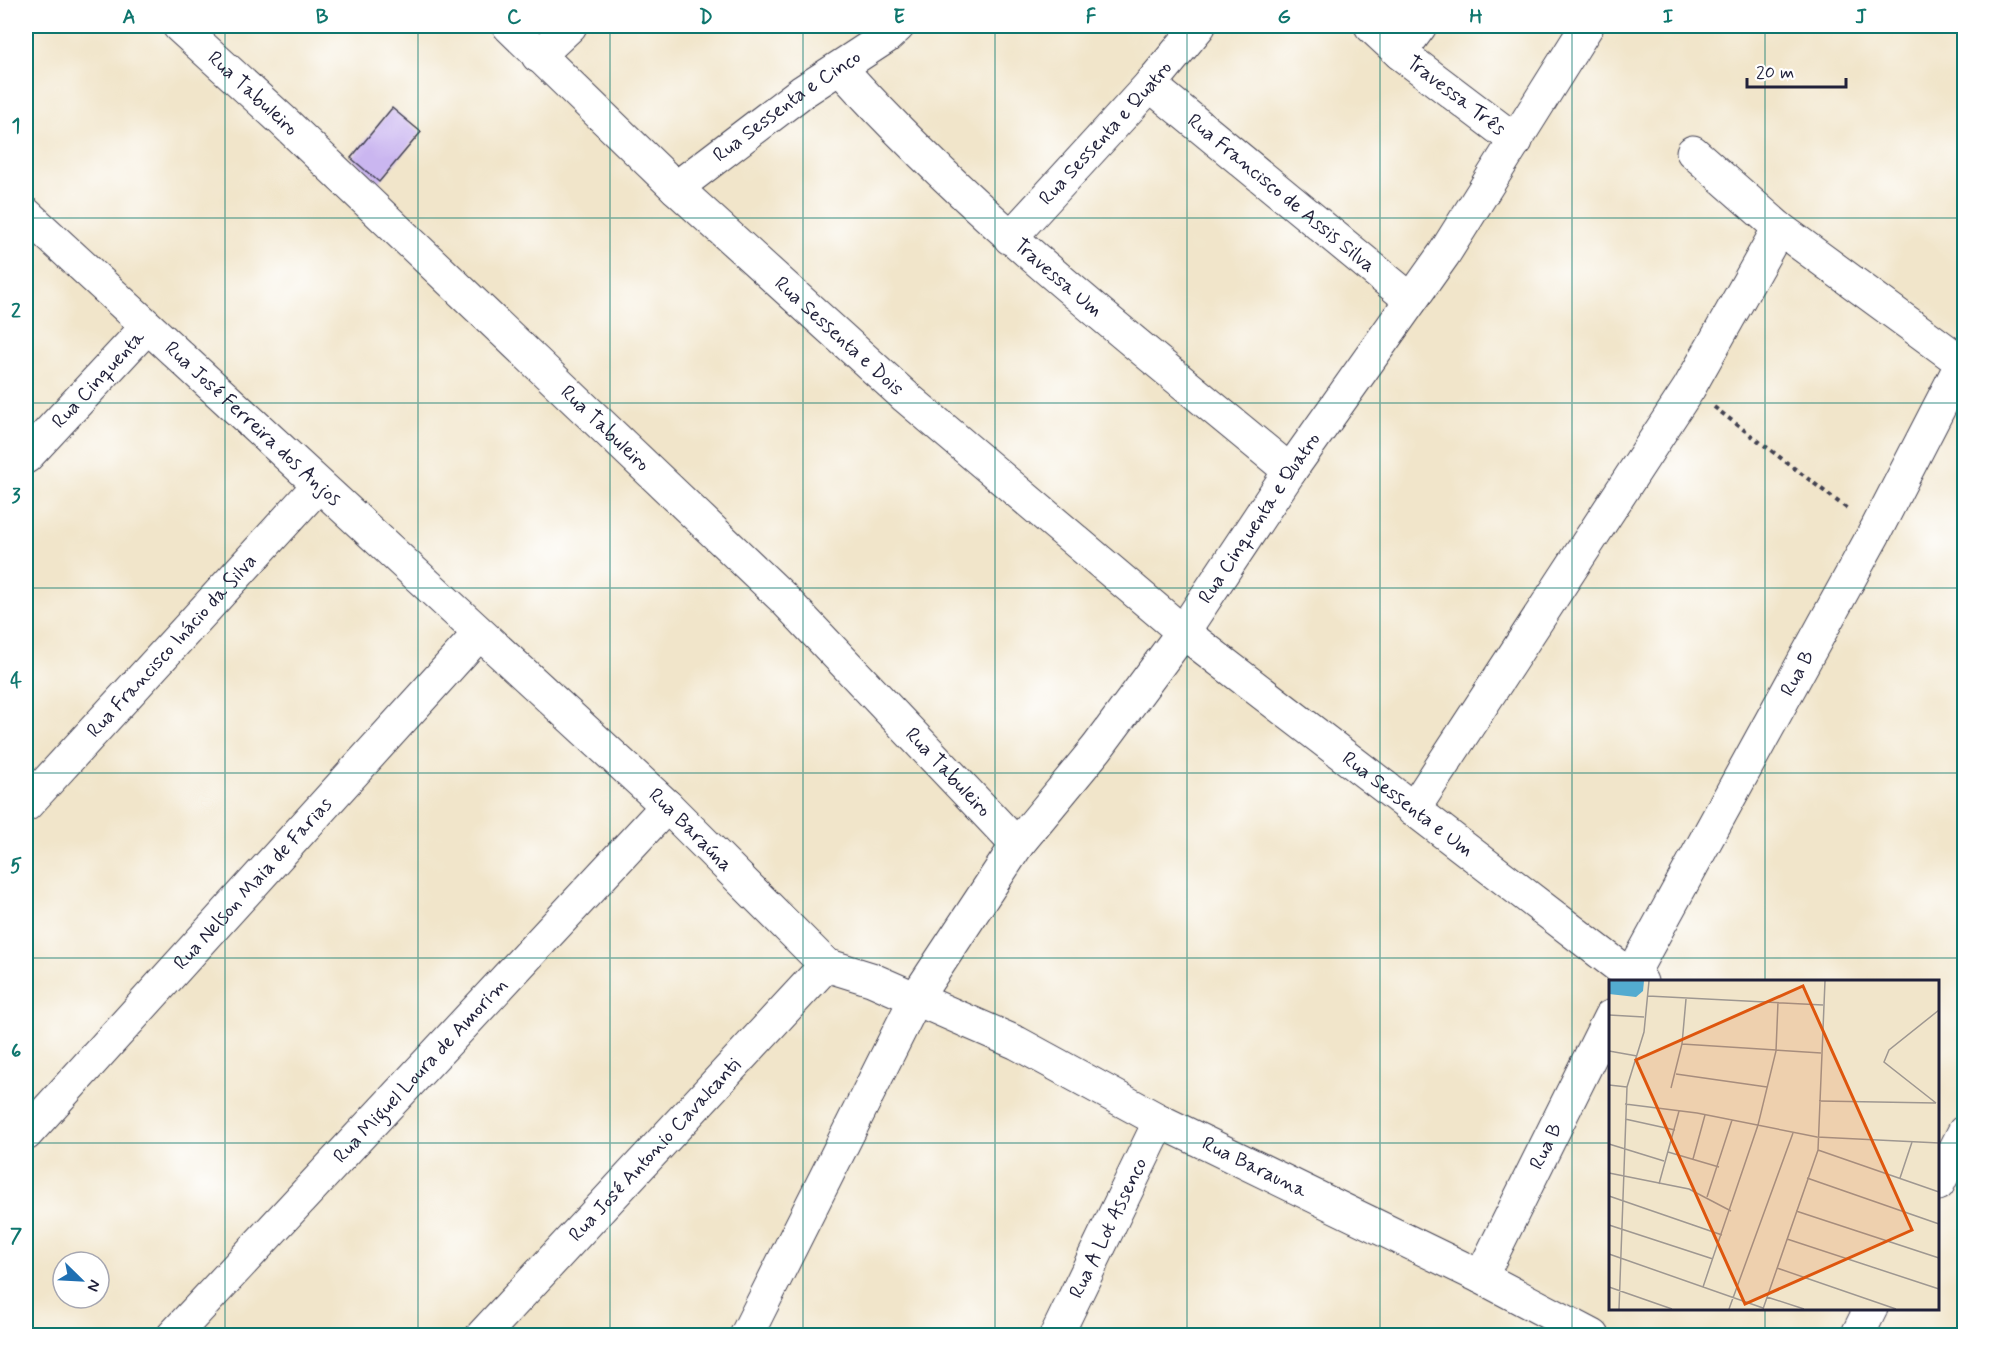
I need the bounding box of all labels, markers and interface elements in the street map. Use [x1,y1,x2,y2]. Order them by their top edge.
text: A [122,4,136,31]
text: B [316,4,329,31]
text: C [507,4,522,31]
text: D [699,4,713,31]
text: E [893,4,905,31]
text: F [1086,4,1097,31]
text: G [1277,4,1291,31]
text: H [1469,4,1483,31]
text: I [1663,4,1673,31]
text: J [1855,4,1867,31]
street label: Rua Sessenta e Cinco [707,44,866,169]
street label: Rua Tabuleiro [202,45,304,142]
street label: Travessa Três [1401,49,1511,142]
scale bar [1747,51,1846,89]
street label: Rua Sessenta e Quatro [1033,55,1178,211]
text: 20 m [1756,61,1794,85]
street label: Rua Francisco de Assis Silva [1181,108,1381,279]
text: 1 [12,113,20,140]
street label: Travessa Um [1008,232,1108,324]
street label: Rua Sessenta e Dois [768,270,910,402]
text: 2 [11,298,21,325]
street label: Rua Cinquenta [46,324,151,434]
street label: Rua José Ferreira dos Anjos [159,335,347,512]
street label: Rua Tabuleiro [554,379,656,477]
street label: Rua Cinquenta e Quatro [1192,427,1327,609]
text: 3 [11,483,21,510]
street label: Rua Francisco Inácio da Silva [81,548,263,743]
street label: Rua B [1774,646,1821,701]
text: 4 [10,668,22,695]
street label: Rua Tabuleiro [899,722,997,823]
street label: Rua Sessenta e Um [1336,745,1479,864]
street label: Rua Baraúna [643,782,739,878]
street label: Rua Nelson Maia de Farias [168,791,338,976]
text: 5 [10,853,22,880]
street label: Rua Miguel Loura de Amorim [327,972,514,1169]
inset map [1609,980,1939,1310]
text: 6 [11,1038,21,1065]
street label: Rua José Antonio Cavalcanti [563,1052,747,1248]
street label: Rua B [1523,1118,1569,1174]
street label: Rua Barauna [1198,1130,1312,1204]
street label: Rua A Lot Assenco [1063,1153,1154,1303]
text: 7 [10,1223,22,1250]
north arrow [51,1250,111,1310]
text: N [82,1276,105,1295]

